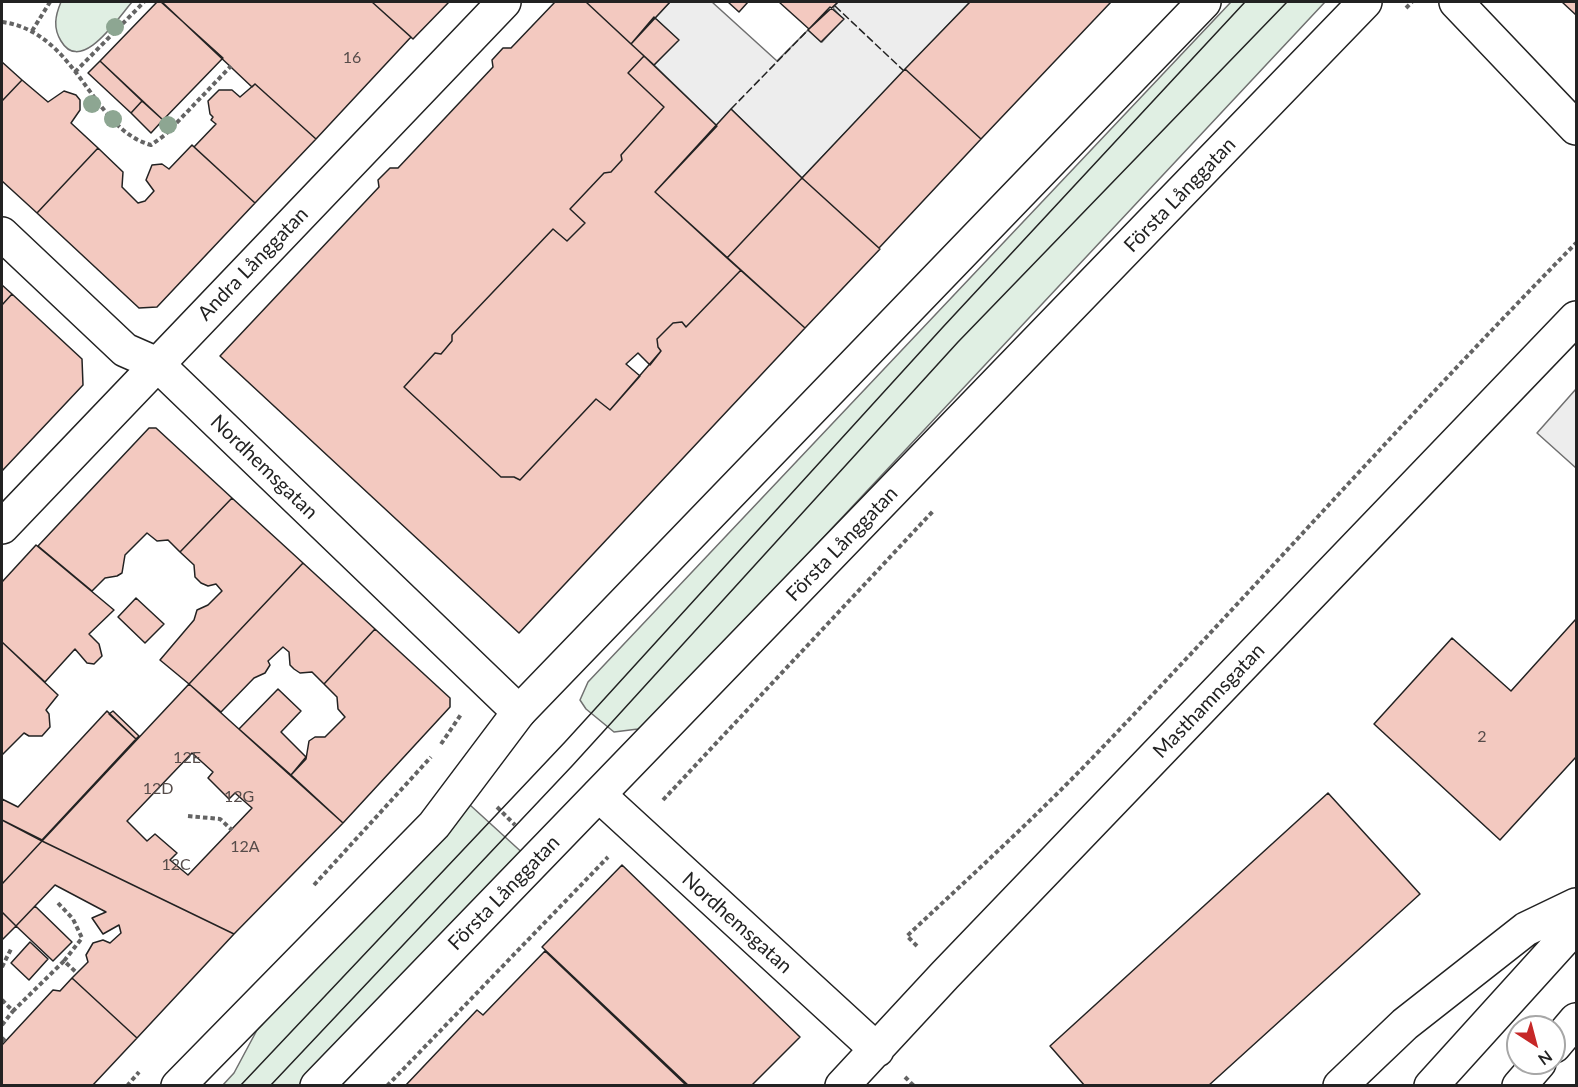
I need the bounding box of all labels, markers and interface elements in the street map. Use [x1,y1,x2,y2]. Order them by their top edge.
house number: 16 [343,48,361,68]
street label: Första Långgatan [1119,133,1241,257]
street label: Andra Långgatan [193,202,313,326]
street label: Nordhemsgatan [205,410,323,524]
street label: Första Långgatan [781,482,903,606]
street label: Masthamnsgatan [1148,639,1270,763]
house number: 2 [1477,727,1487,747]
house number: 12E [173,748,201,768]
house number: 12D [143,779,173,799]
house number: 12G [224,787,254,807]
street label: Första Långgatan [443,831,565,955]
house number: 12A [230,837,260,857]
house number: 12C [161,855,191,875]
street label: Nordhemsgatan [677,867,797,979]
north arrow [1506,1015,1566,1075]
text: N [1535,1047,1556,1070]

